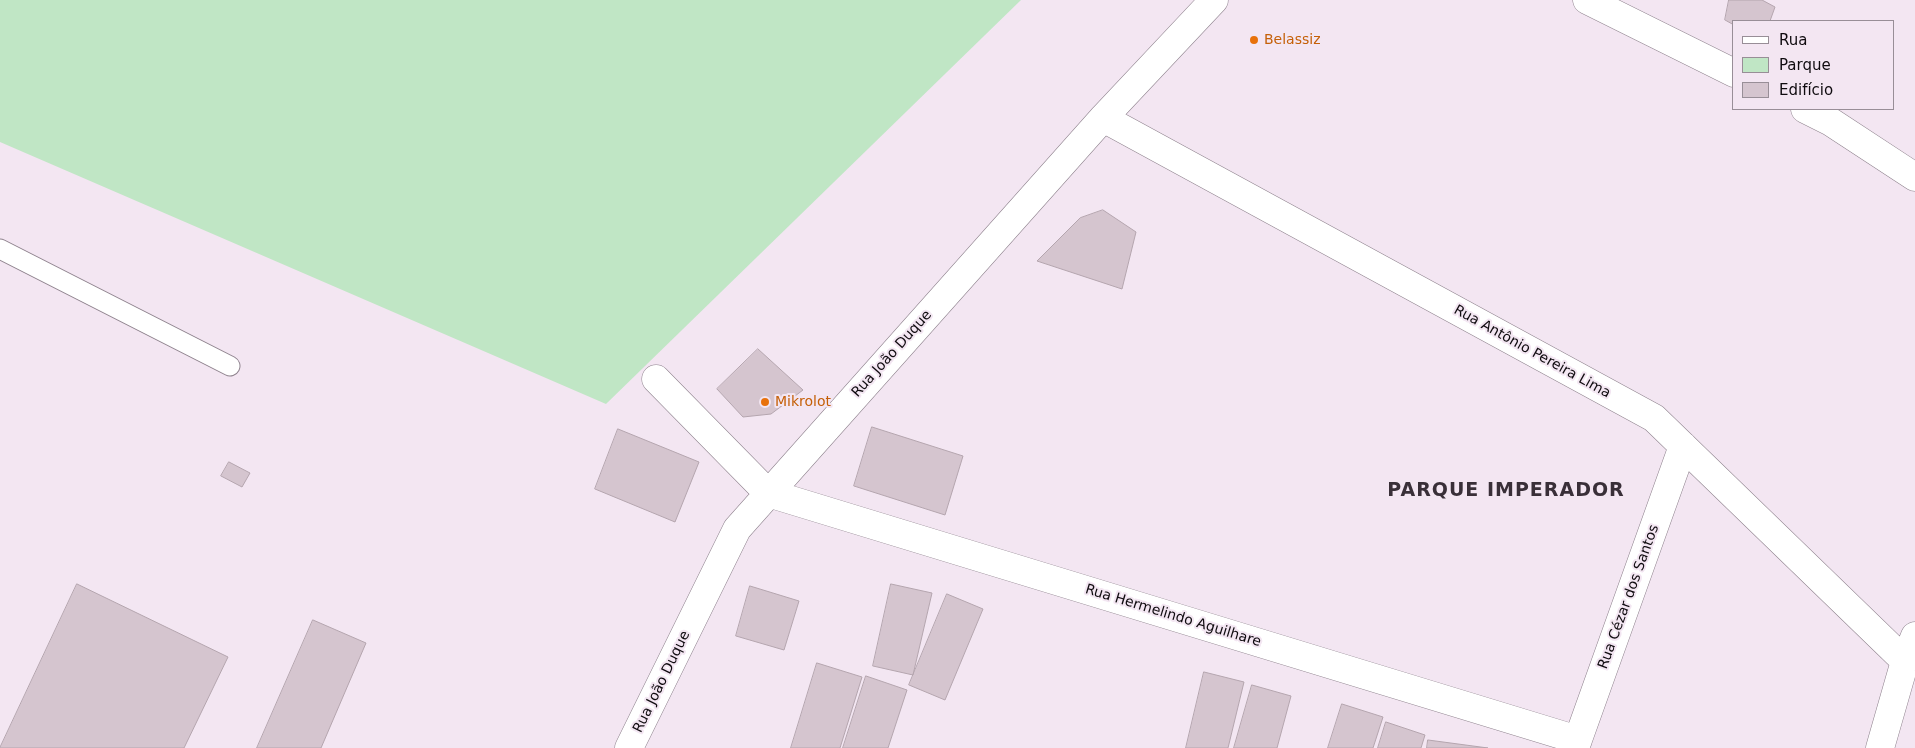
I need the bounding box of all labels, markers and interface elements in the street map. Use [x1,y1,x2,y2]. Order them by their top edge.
legend [1732,20,1895,110]
text: Rua [1779,31,1807,49]
place label: Belassiz [1264,32,1321,48]
marker: Belassiz [1248,34,1260,46]
text: Parque [1779,56,1831,74]
text: Edifício [1779,81,1833,99]
street label: Rua Antônio Pereira Lima [1451,302,1613,402]
street label: Rua João Duque [849,307,935,401]
place label: Mikrolot [775,394,831,410]
marker: Mikrolot [759,396,771,408]
district label: PARQUE IMPERADOR [1385,480,1627,502]
street label: Rua Cézar dos Santos [1595,523,1663,671]
street label: Rua Hermelindo Aguilhare [1083,581,1263,651]
street label: Rua João Duque [630,628,694,736]

